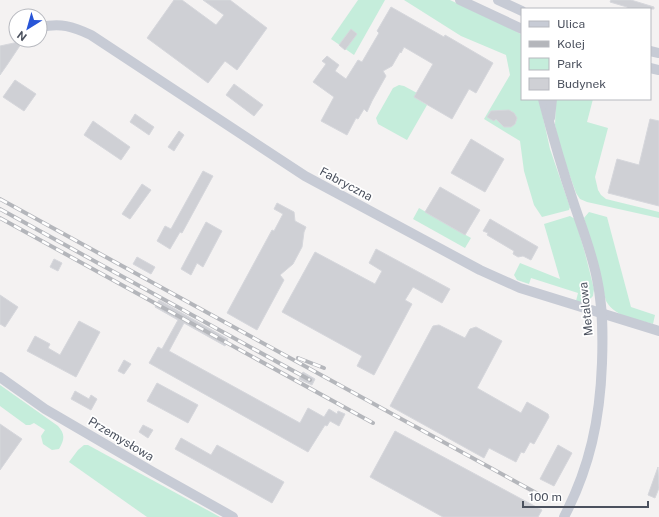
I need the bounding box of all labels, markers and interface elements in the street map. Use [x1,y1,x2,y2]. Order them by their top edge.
north arrow [8,8,48,48]
legend [521,8,651,100]
text: Ulica [557,17,585,31]
text: N [15,29,29,43]
text: Kolej [557,37,585,51]
text: Park [557,57,583,71]
text: Budynek [557,77,606,91]
street label: Fabryczna [317,164,375,204]
street label: Metalowa [576,281,596,337]
street label: Przemysłowa [86,414,156,464]
scale bar [523,483,648,509]
text: 100 m [529,490,562,504]

